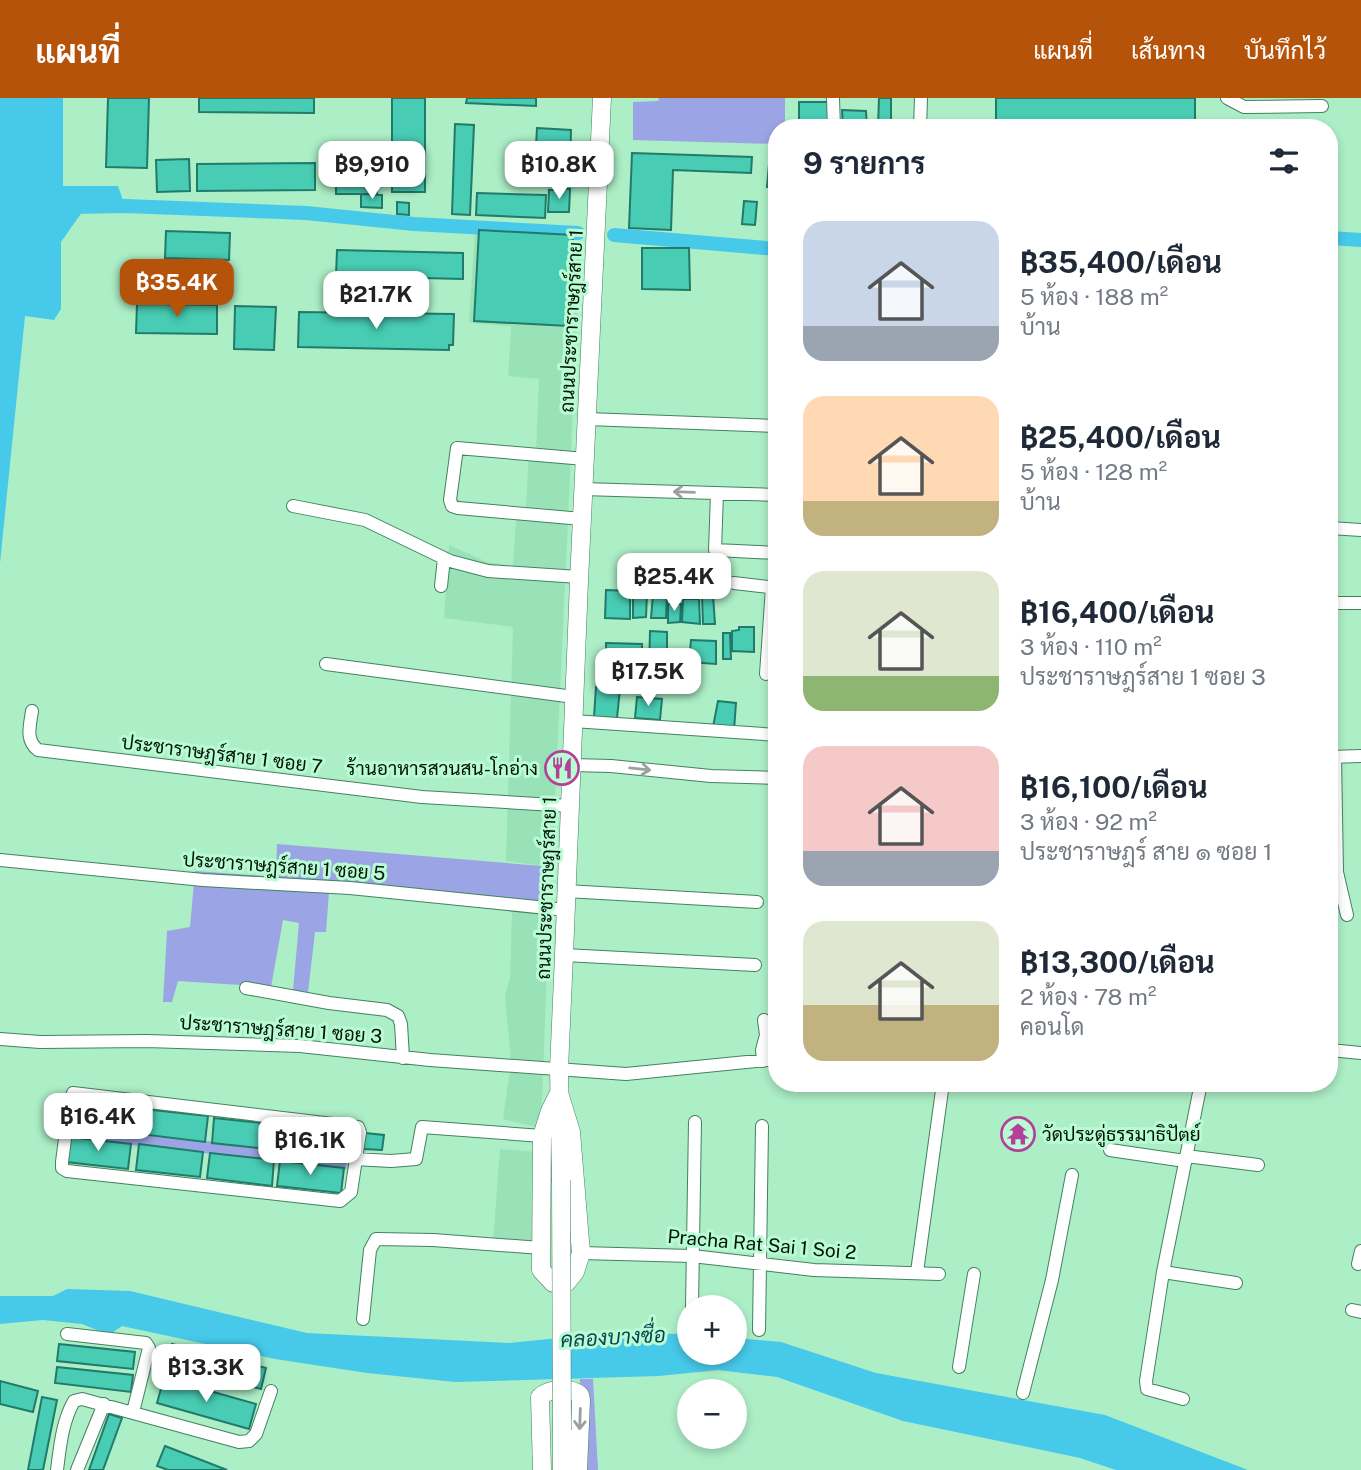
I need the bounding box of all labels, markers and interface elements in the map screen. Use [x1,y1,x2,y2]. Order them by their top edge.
text: แผนที่ [35,32,121,70]
text: แผนที่ [1033,36,1093,64]
text: เส้นทาง [1131,36,1206,64]
text: บันทึกไว้ [1244,36,1326,64]
pin: ฿9,910 [315,141,429,201]
pin: ฿10.8K [502,141,616,201]
icon: filters [1265,142,1303,180]
text: 9 รายการ [803,145,926,181]
text: ฿9,910 [334,150,410,177]
text: ฿10.8K [521,150,597,177]
street label: ถนนประชาราษฎร์สาย 1 [554,229,589,413]
text: ฿35,400/เดือน [1020,244,1222,280]
icon: home [859,249,943,333]
pin: ฿35.4K [120,260,234,319]
text: ฿35.4K [136,268,218,295]
pin: ฿21.7K [319,272,433,331]
text: ฿21.7K [339,280,413,307]
text: 5 ห้อง · 188 m² [1020,283,1168,310]
text: บ้าน [1020,313,1061,340]
text: ฿25,400/เดือน [1020,419,1221,455]
icon: home [859,424,943,508]
text: 5 ห้อง · 128 m² [1020,458,1167,485]
one-way arrow [673,485,696,498]
text: บ้าน [1020,488,1061,515]
pin: ฿25.4K [617,554,731,613]
text: ฿25.4K [633,562,715,589]
text: ฿16,400/เดือน [1020,594,1214,630]
icon: home [859,599,943,683]
text: 3 ห้อง · 110 m² [1020,633,1162,660]
pin: ฿17.5K [591,648,705,708]
text: ฿17.5K [611,657,685,684]
text: ประชาราษฎร์สาย 1 ซอย 3 [1020,663,1266,690]
street label: ประชาราษฎร์สาย 1 ซอย 7 [120,730,324,779]
restaurant icon: ร้านอาหารสวนสน-โกอ่าง [543,749,581,787]
place label: ร้านอาหารสวนสน-โกอ่าง [346,756,538,779]
one-way arrow [628,762,651,775]
text: ฿16,100/เดือน [1020,769,1208,805]
icon: home [859,774,943,858]
street label: ถนนประชาราษฎร์สาย 1 [531,796,562,980]
text: 3 ห้อง · 92 m² [1020,808,1157,835]
text: ประชาราษฎร์ สาย ๑ ซอย 1 [1020,838,1272,865]
street label: ประชาราษฎร์สาย 1 ซอย 5 [182,847,386,886]
text: ฿13,300/เดือน [1020,944,1215,980]
icon: home [859,949,943,1033]
text: 2 ห้อง · 78 m² [1020,983,1156,1010]
street label: ประชาราษฎร์สาย 1 ซอย 3 [179,1010,383,1049]
text: คอนโด [1020,1013,1084,1040]
pin: ฿16.4K [41,1094,155,1153]
text: ฿16.4K [60,1102,136,1129]
temple icon: วัดประดู่ธรรมาธิปัตย์ [999,1115,1037,1153]
pin: ฿16.1K [253,1118,367,1177]
place label: วัดประดู่ธรรมาธิปัตย์ [1042,1122,1201,1148]
text: ฿16.1K [274,1126,346,1153]
street label: Pracha Rat Sai 1 Soi 2 [667,1225,857,1263]
map controls [677,1295,747,1449]
button: + [677,1295,747,1365]
water label: คลองบางซื่อ [559,1315,666,1352]
pin: ฿13.3K [149,1344,263,1404]
text: ฿13.3K [168,1353,245,1380]
button: − [677,1379,747,1449]
one-way arrow [573,1408,586,1431]

